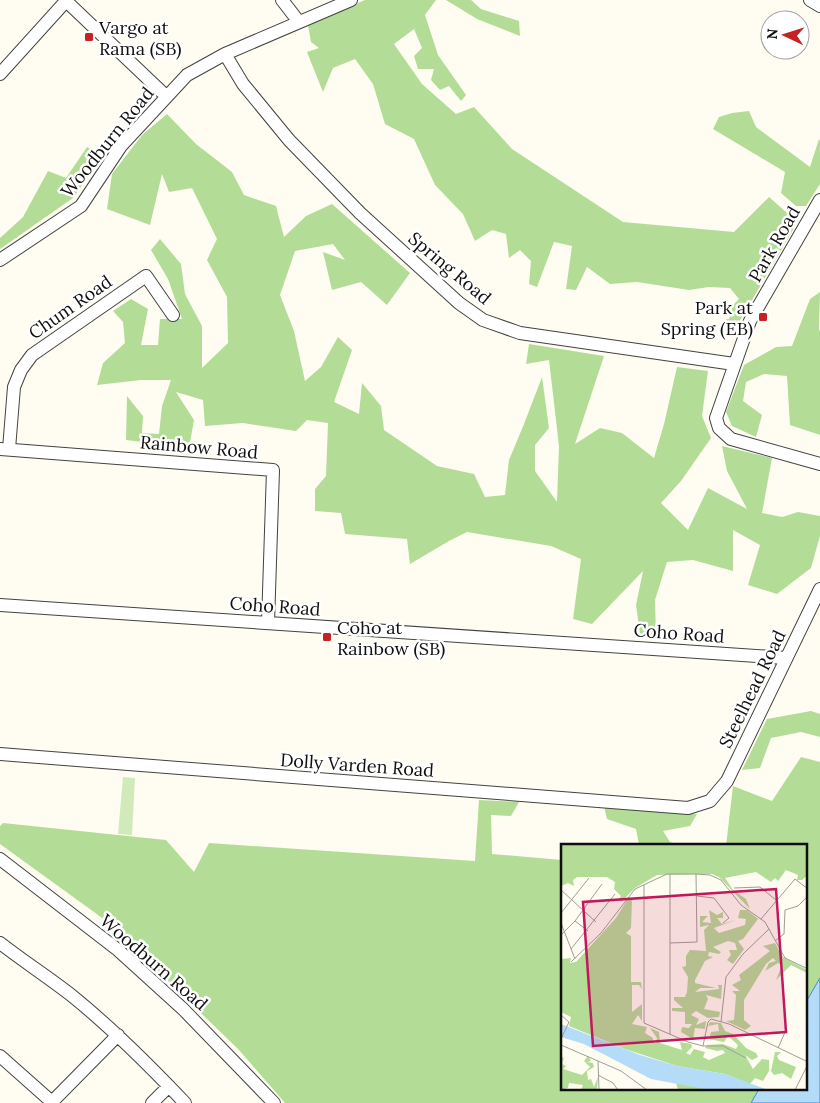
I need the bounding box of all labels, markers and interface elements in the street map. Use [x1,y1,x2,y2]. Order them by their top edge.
north arrow [760,10,810,60]
place label: Vargo at Rama (SB) [98,16,182,60]
text: N [763,28,781,40]
marker: Vargo at Rama (SB) [83,31,95,43]
street label: Woodburn Road [55,82,159,202]
street label: Park Road [743,202,805,286]
street label: Spring Road [404,227,496,309]
street label: Chum Road [24,270,116,344]
place label: Park at Spring (EB) [661,296,753,340]
marker: Park at Spring (EB) [757,311,769,323]
street label: Rainbow Road [139,430,259,464]
street label: Coho Road [229,591,321,621]
place label: Coho at Rainbow (SB) [337,616,445,660]
street label: Coho Road [633,618,725,648]
street label: Steelhead Road [714,626,791,752]
marker: Coho at Rainbow (SB) [321,631,333,643]
street label: Dolly Varden Road [279,748,435,782]
inset map [561,844,808,1090]
street label: Woodburn Road [95,909,213,1015]

